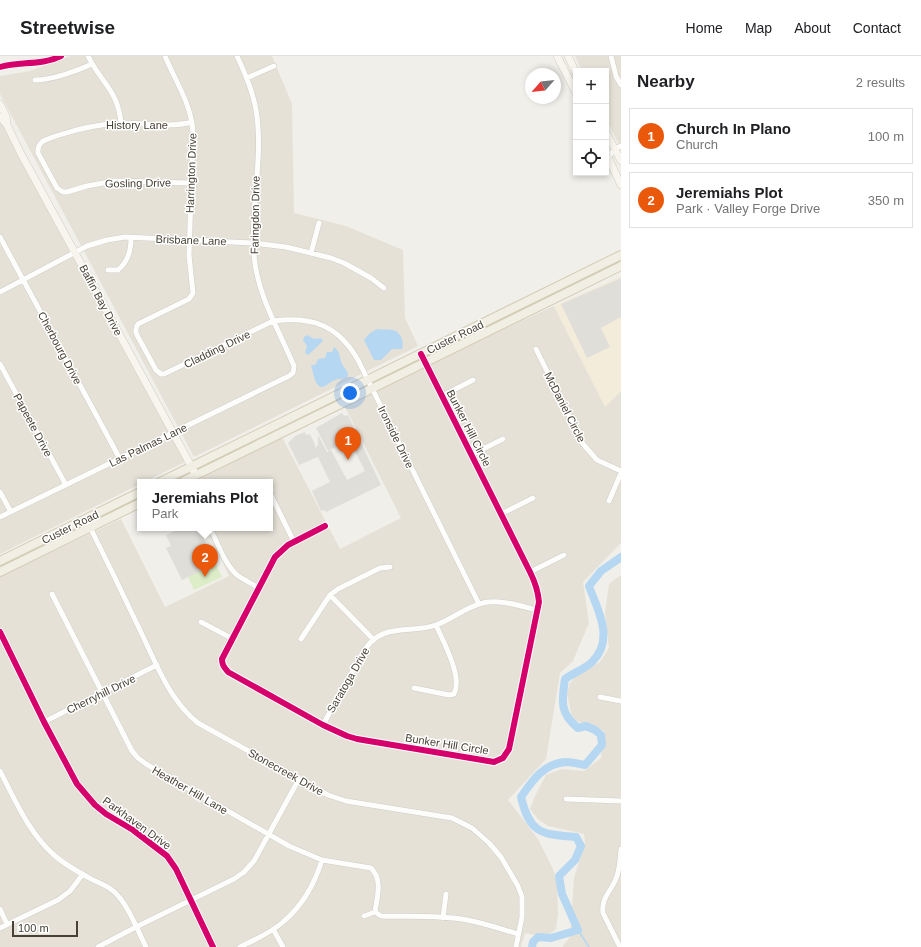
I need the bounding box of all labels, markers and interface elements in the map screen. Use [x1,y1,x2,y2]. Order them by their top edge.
text: Streetwise [20,17,115,38]
text: Home [686,20,723,36]
text: Map [745,20,772,36]
text: About [794,20,831,36]
text: Contact [853,20,901,36]
north arrow [525,68,561,104]
map controls [573,68,609,176]
button: + [573,68,609,104]
text: Nearby [637,72,695,91]
text: 2 results [856,75,905,90]
button: − [573,104,609,140]
street label: History Lane [106,119,168,131]
text: Church In Plano [676,120,791,137]
text: 1 [647,129,655,144]
text: 100 m [868,129,904,144]
street label: Harrington Drive [184,133,198,213]
text: Church [676,137,718,152]
button: locate [573,140,609,176]
street label: Gosling Drive [105,176,171,190]
street label: Faringdon Drive [248,176,262,254]
text: Jeremiahs Plot [676,184,783,201]
text: 2 [647,193,655,208]
text: 350 m [868,193,904,208]
text: Park · Valley Forge Drive [676,201,820,216]
street label: Brisbane Lane [155,233,227,247]
street label: Baffin Bay Drive [77,262,125,338]
street label: Cherbourg Drive [36,310,84,386]
street label: Custer Road [425,318,485,356]
street label: Cladding Drive [182,328,252,370]
street label: McDaniel Circle [542,370,588,444]
your location [340,383,360,403]
street label: Bunker Hill Circle [445,388,493,468]
street label: Papeete Drive [11,391,55,459]
street label: Ironside Drive [376,404,416,470]
street label: Las Palmas Lane [107,421,189,469]
pin: 1 [335,427,361,460]
popup [137,479,273,531]
text: Jeremiahs Plot [152,489,258,506]
text: Park [152,506,178,521]
street label: Custer Road [40,508,100,546]
pin: 2 [192,544,218,577]
street label: Saratoga Drive [324,645,372,715]
street label: Cherryhill Drive [65,672,137,716]
street label: Bunker Hill Circle [404,731,490,757]
street label: Stonecreek Drive [246,746,326,798]
street label: Heather Hill Lane [150,764,230,816]
street label: Parkhaven Drive [101,794,173,852]
scale bar [12,919,78,938]
text: 100 m [18,922,49,934]

